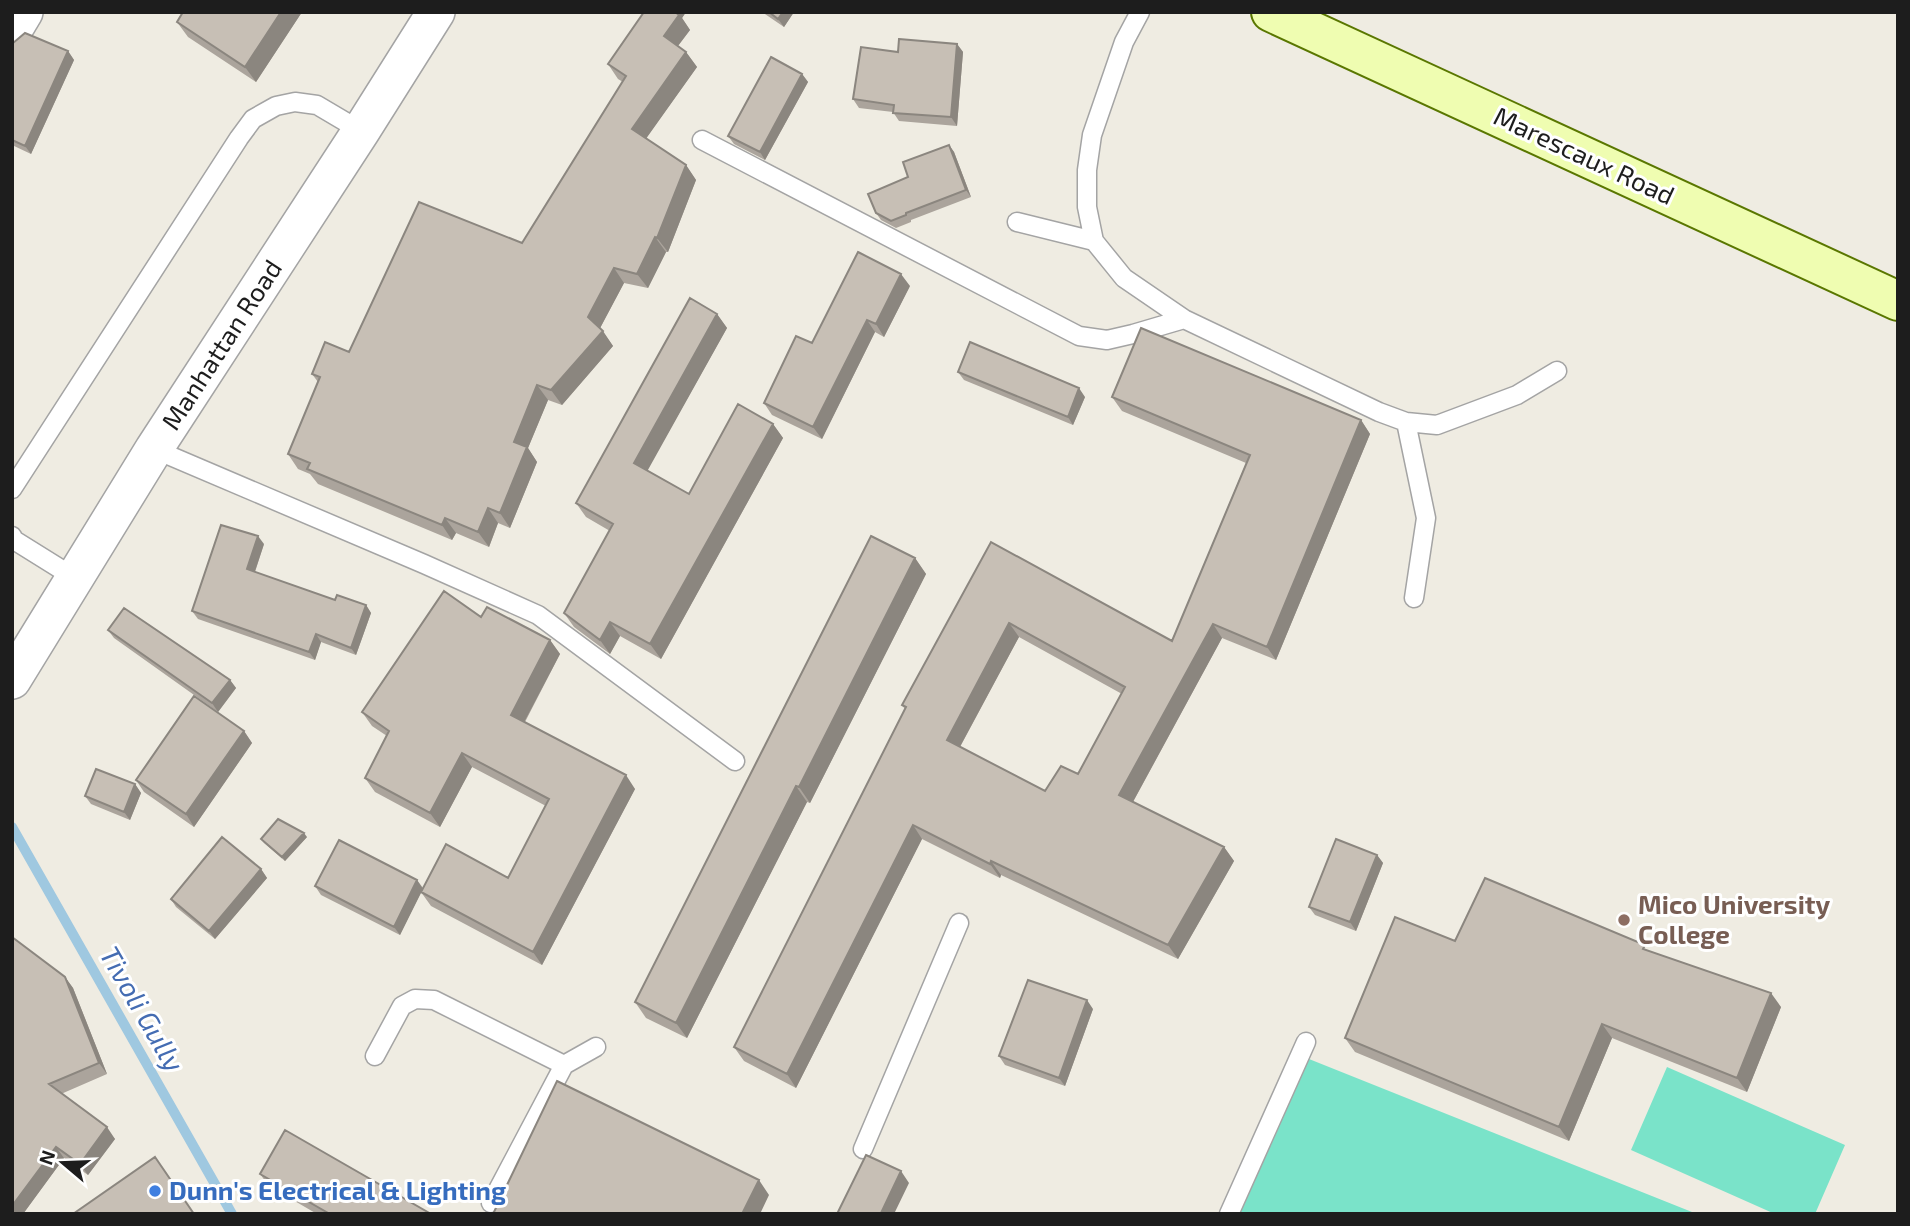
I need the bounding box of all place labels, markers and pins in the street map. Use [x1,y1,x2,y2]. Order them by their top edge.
place label: Mico University College [1638,888,1831,949]
marker: Mico University College [1616,912,1632,928]
place label: Dunn's Electrical & Lighting [169,1174,506,1205]
marker: Dunn's Electrical & Lighting [147,1183,163,1199]

